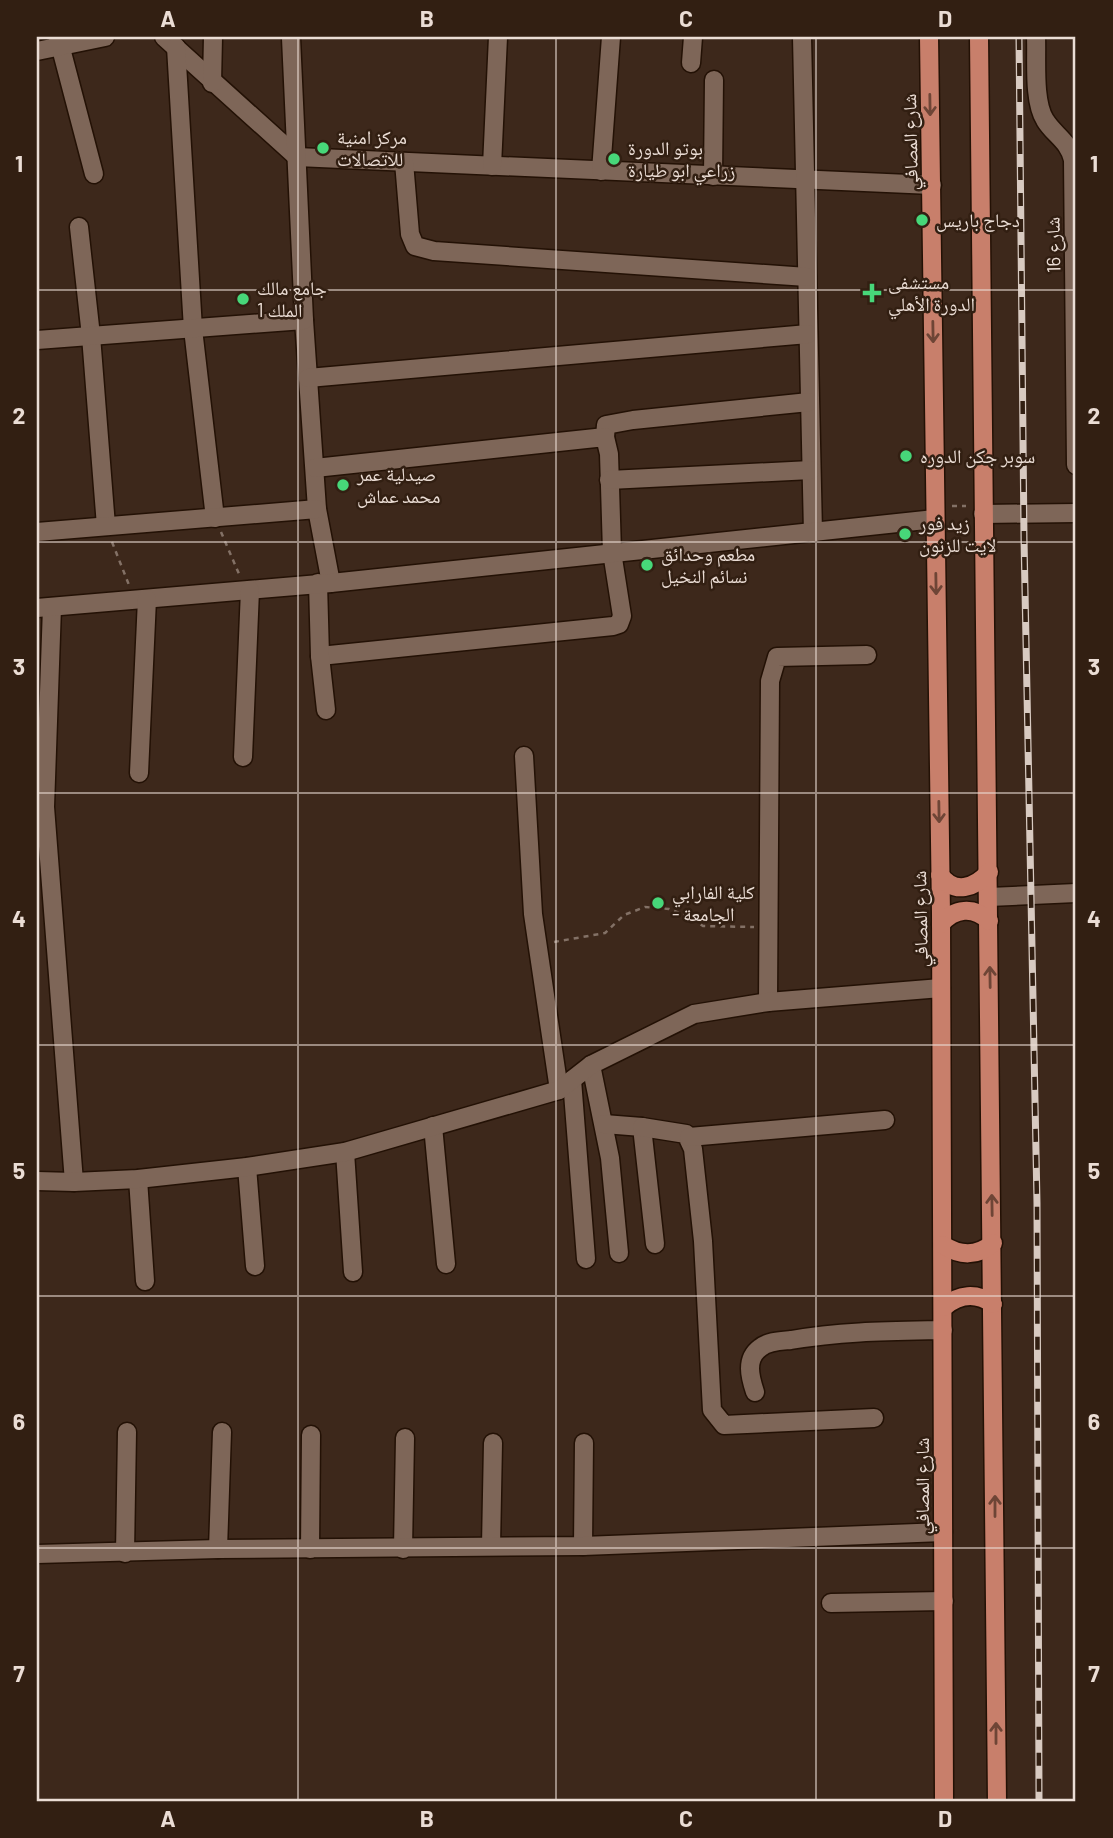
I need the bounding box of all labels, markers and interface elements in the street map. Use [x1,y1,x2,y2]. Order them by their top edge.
text: A [160,4,176,32]
text: B [420,4,434,32]
text: C [679,4,693,32]
text: D [938,4,952,32]
street label: شارع المصافي [897,93,927,191]
one-way arrow [924,93,937,116]
place label: مركز امنية للاتصالات [337,125,407,170]
place label: بوتو الدورة زراعي ابو طيارة [628,136,735,186]
marker: مركز امنية للاتصالات [315,140,331,156]
text: 1 [15,149,23,177]
text: 1 [1090,149,1098,177]
marker: بوتو الدورة زراعي ابو طيارة [606,151,622,167]
place label: دجاج باريس [936,208,1020,232]
marker: دجاج باريس [914,212,930,228]
street label: شارع 16 [1041,217,1065,273]
place label: مستشفى الدورة الأهلي [888,270,975,320]
place label: جامع مالك الملك 1 [257,276,327,321]
marker: مستشفى الدورة الأهلي [862,283,882,303]
marker: جامع مالك الملك 1 [235,291,251,307]
one-way arrow [926,321,940,344]
text: 2 [13,401,25,429]
text: 2 [1088,401,1100,429]
place label: سوبر جكن الدوره [920,444,1035,468]
marker: سوبر جكن الدوره [898,448,914,464]
place label: صيدلية عمر محمد عماش [356,462,440,508]
marker: صيدلية عمر محمد عماش [335,477,351,493]
place label: زيد فور لايت للزنون [918,511,996,557]
marker: زيد فور لايت للزنون [897,526,913,542]
place label: مطعم وحدائق نسائم النخيل [661,542,755,589]
marker: مطعم وحدائق نسائم النخيل [639,557,655,573]
one-way arrow [929,573,943,596]
text: 3 [13,652,25,680]
text: 3 [1088,652,1100,680]
one-way arrow [933,800,946,823]
street label: شارع المصافي [907,870,937,968]
place label: كلية الفارابي - الجامعة [672,880,755,925]
marker: كلية الفارابي - الجامعة [650,895,666,911]
text: 4 [12,904,26,932]
text: 4 [1087,904,1101,932]
one-way arrow [983,966,997,989]
text: 5 [13,1156,25,1184]
text: 5 [1088,1156,1100,1184]
one-way arrow [985,1193,999,1216]
text: 6 [13,1407,25,1435]
text: 6 [1088,1407,1100,1435]
street label: شارع المصافي [910,1438,938,1534]
one-way arrow [988,1494,1002,1517]
text: 7 [13,1659,25,1687]
text: 7 [1088,1659,1100,1687]
one-way arrow [989,1722,1003,1745]
text: A [160,1804,176,1832]
text: B [420,1804,434,1832]
text: C [679,1804,693,1832]
text: D [938,1804,952,1832]

